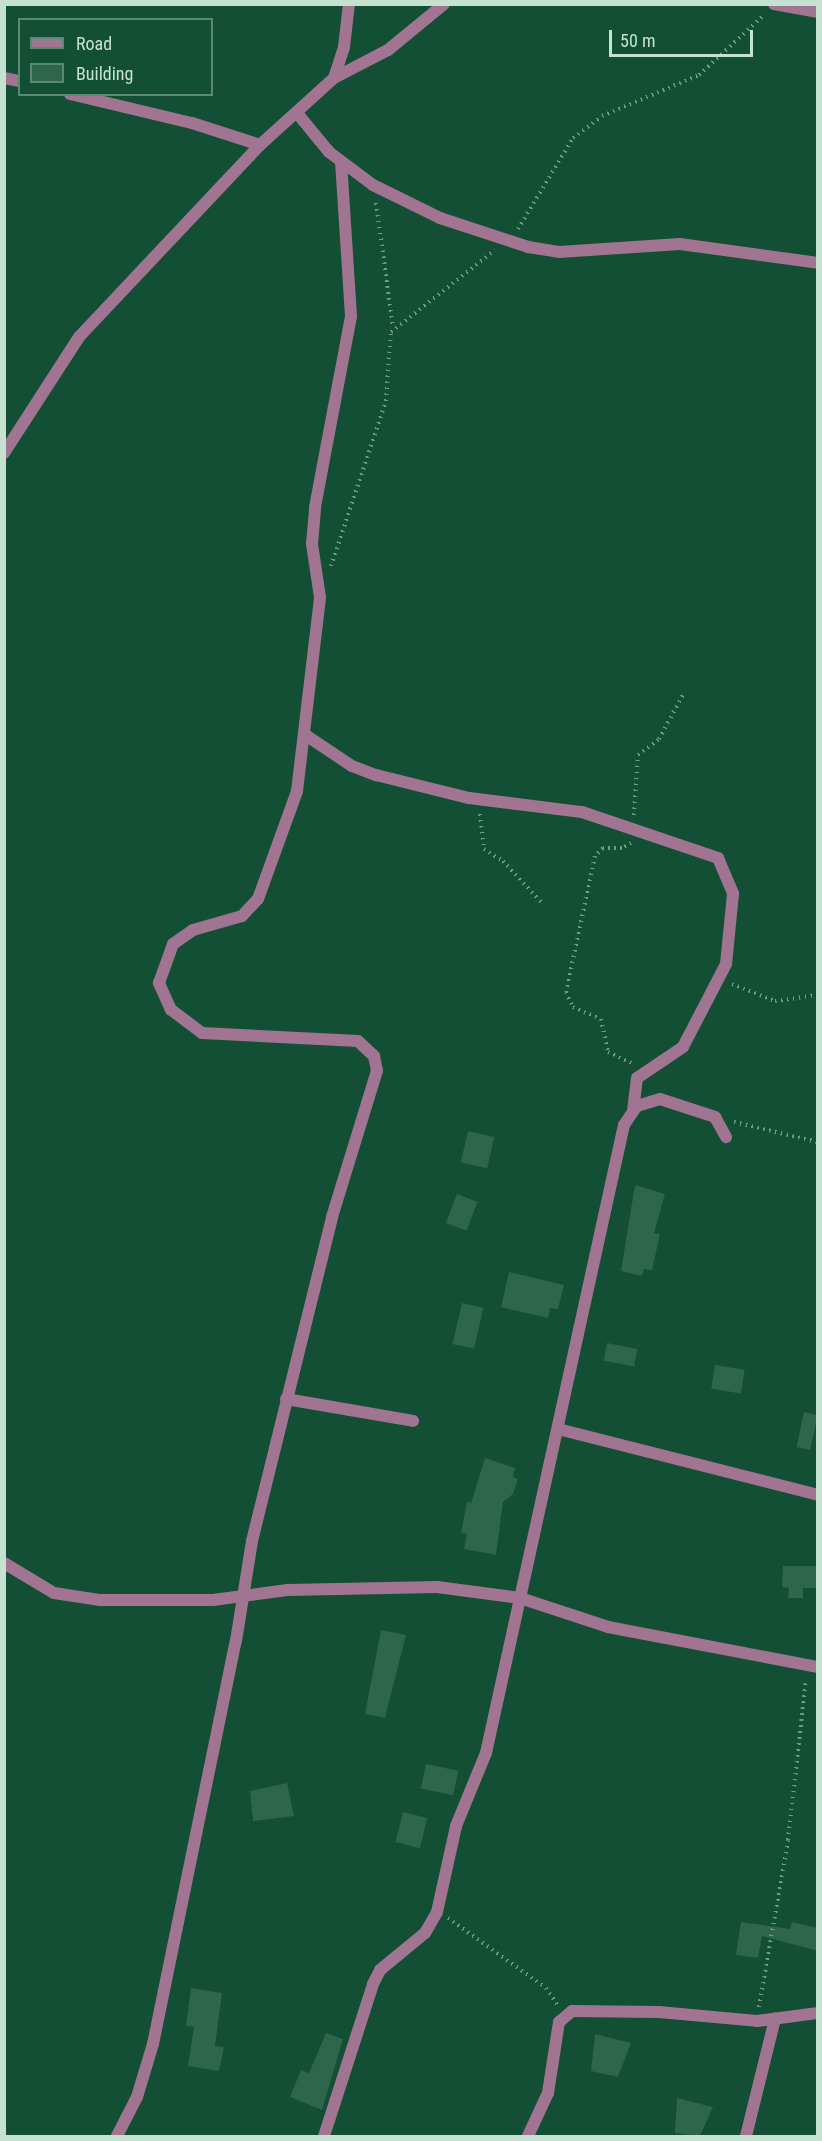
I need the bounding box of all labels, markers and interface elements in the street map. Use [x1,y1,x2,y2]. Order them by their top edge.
legend [18,18,213,96]
scale bar [612,18,756,56]
text: 50 m [620,30,655,51]
text: Road [76,33,112,54]
text: Building [76,63,133,84]

